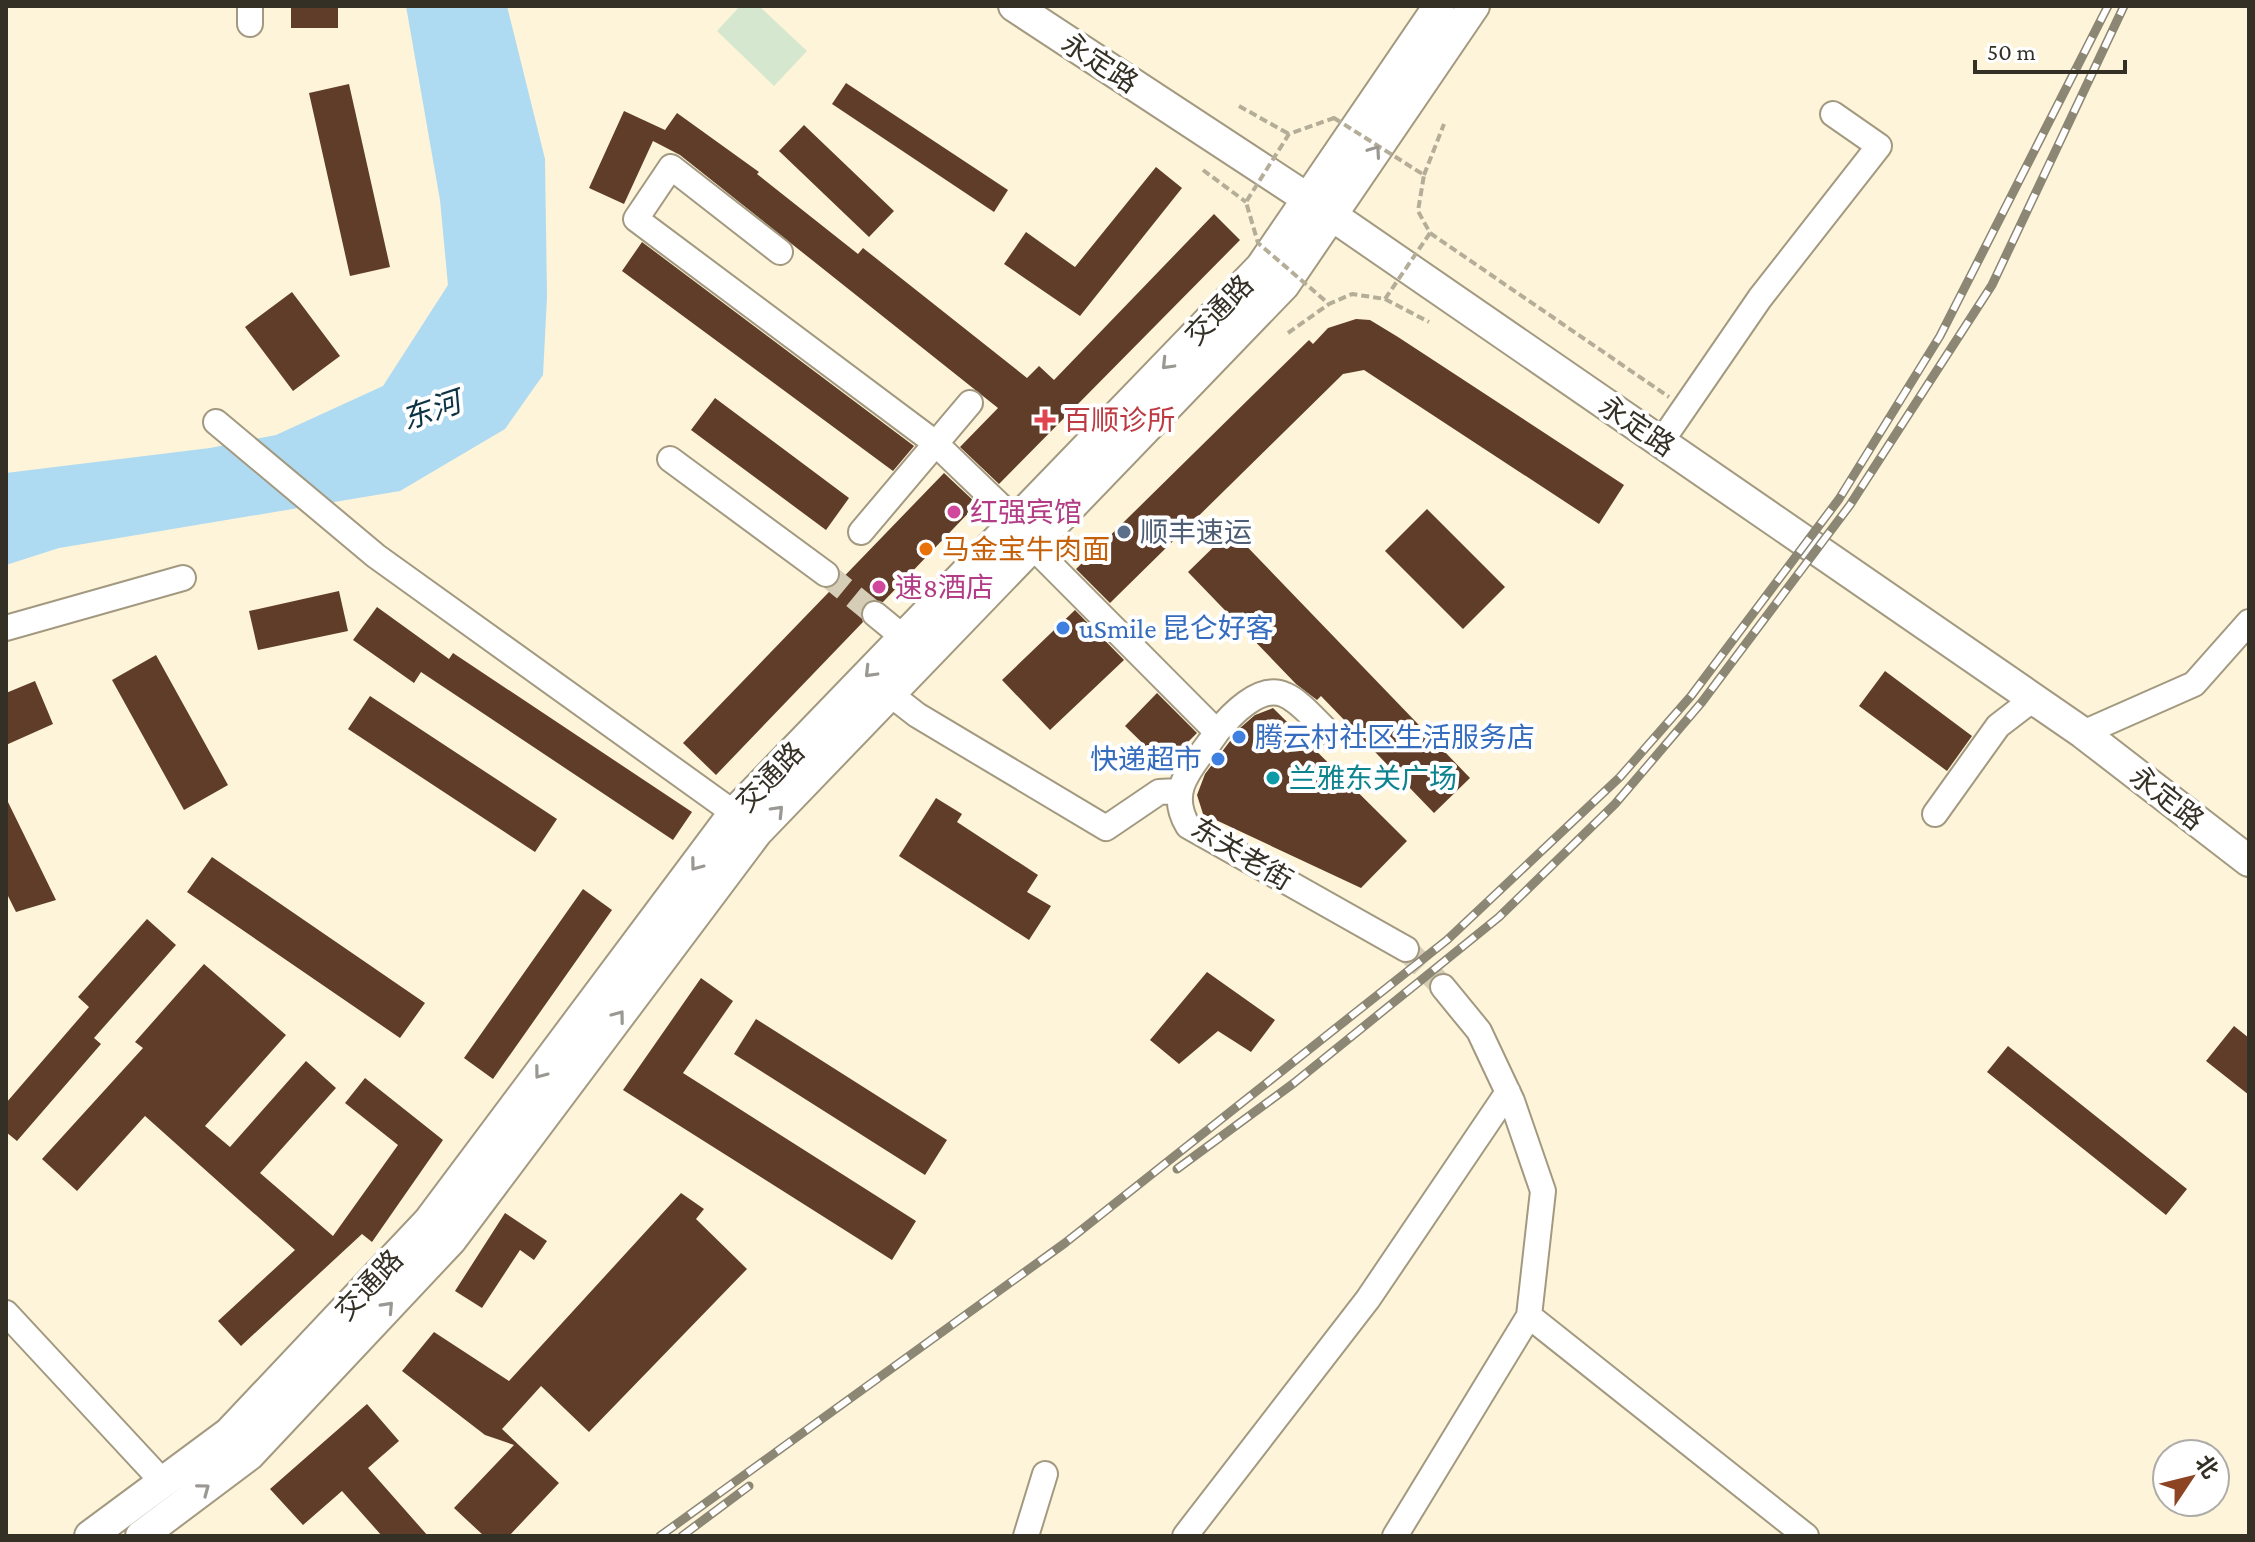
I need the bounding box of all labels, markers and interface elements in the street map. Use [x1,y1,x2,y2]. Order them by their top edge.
scale bar [1975,24,2125,74]
street label: 永定路 [1056,27,1144,99]
text: 50 m [1987,38,2036,65]
one-way arrow [1365,145,1380,160]
street label: 交通路 [1179,269,1259,351]
one-way arrow [1162,355,1176,369]
water label: 东河 [397,383,469,435]
street label: 永定路 [1594,390,1680,462]
place label: 百顺诊所 [1063,405,1175,436]
marker: 百顺诊所 [1034,409,1056,431]
place label: 红强宾馆 [970,497,1082,528]
marker: 红强宾馆 [945,503,963,521]
place label: 顺丰速运 [1140,517,1252,548]
marker: 顺丰速运 [1115,523,1133,541]
place label: 马金宝牛肉面 [942,534,1110,565]
marker: 马金宝牛肉面 [917,540,935,558]
place label: 速8酒店 [895,572,994,603]
marker: 速8酒店 [870,578,888,596]
place label: uSmile 昆仑好客 [1079,613,1274,644]
marker: uSmile 昆仑好客 [1054,619,1072,637]
one-way arrow [865,663,879,677]
place label: 腾云村社区生活服务店 [1255,722,1535,753]
marker: 腾云村社区生活服务店 [1230,728,1248,746]
street label: 交通路 [730,736,810,818]
place label: 快递超市 [1090,744,1202,775]
marker: 快递超市 [1209,750,1227,768]
street label: 永定路 [2124,760,2210,836]
place label: 兰雅东关广场 [1289,763,1457,794]
marker: 兰雅东关广场 [1264,769,1282,787]
one-way arrow [769,806,783,820]
street label: 东关老街 [1186,812,1298,896]
one-way arrow [691,856,705,870]
one-way arrow [610,1010,624,1025]
one-way arrow [535,1064,549,1079]
street label: 交通路 [329,1244,409,1326]
one-way arrow [379,1302,393,1317]
north arrow [2151,1438,2231,1518]
text: 北 [2190,1451,2224,1483]
one-way arrow [195,1485,209,1499]

